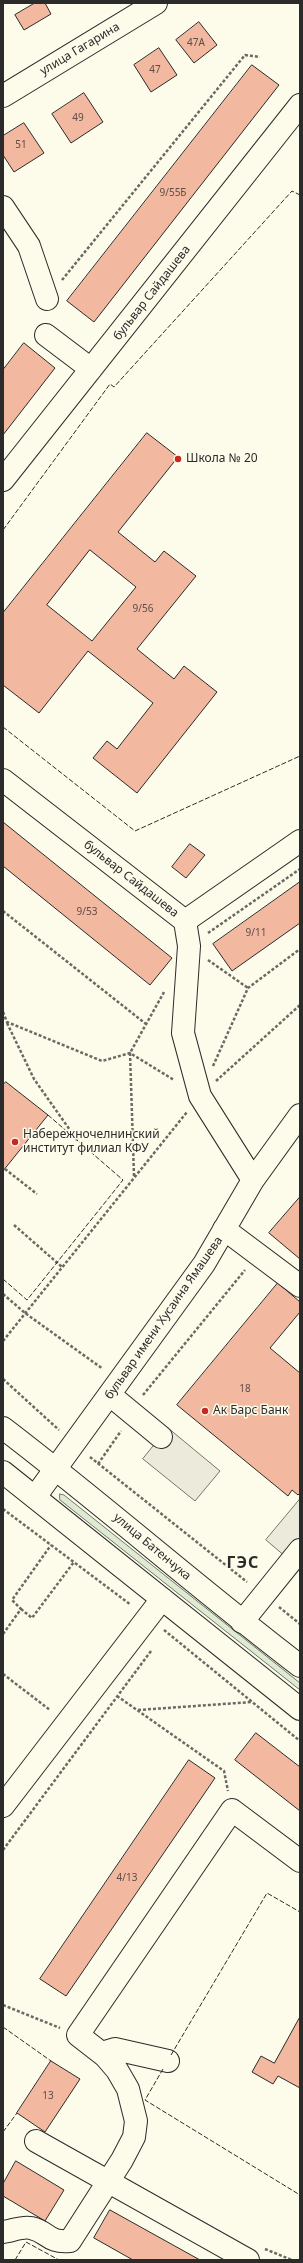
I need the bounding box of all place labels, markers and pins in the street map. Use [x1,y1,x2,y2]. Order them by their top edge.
place label: Школа № 20 [186,452,258,466]
marker: Школа № 20 [173,454,183,464]
place label: Набережночелнинский институт филиал КФУ [23,1128,160,1156]
marker: Набережночелнинский институт филиал КФУ [10,1137,20,1147]
place label: Ак Барс Банк [213,1404,288,1418]
marker: Ак Барс Банк [200,1406,210,1416]

